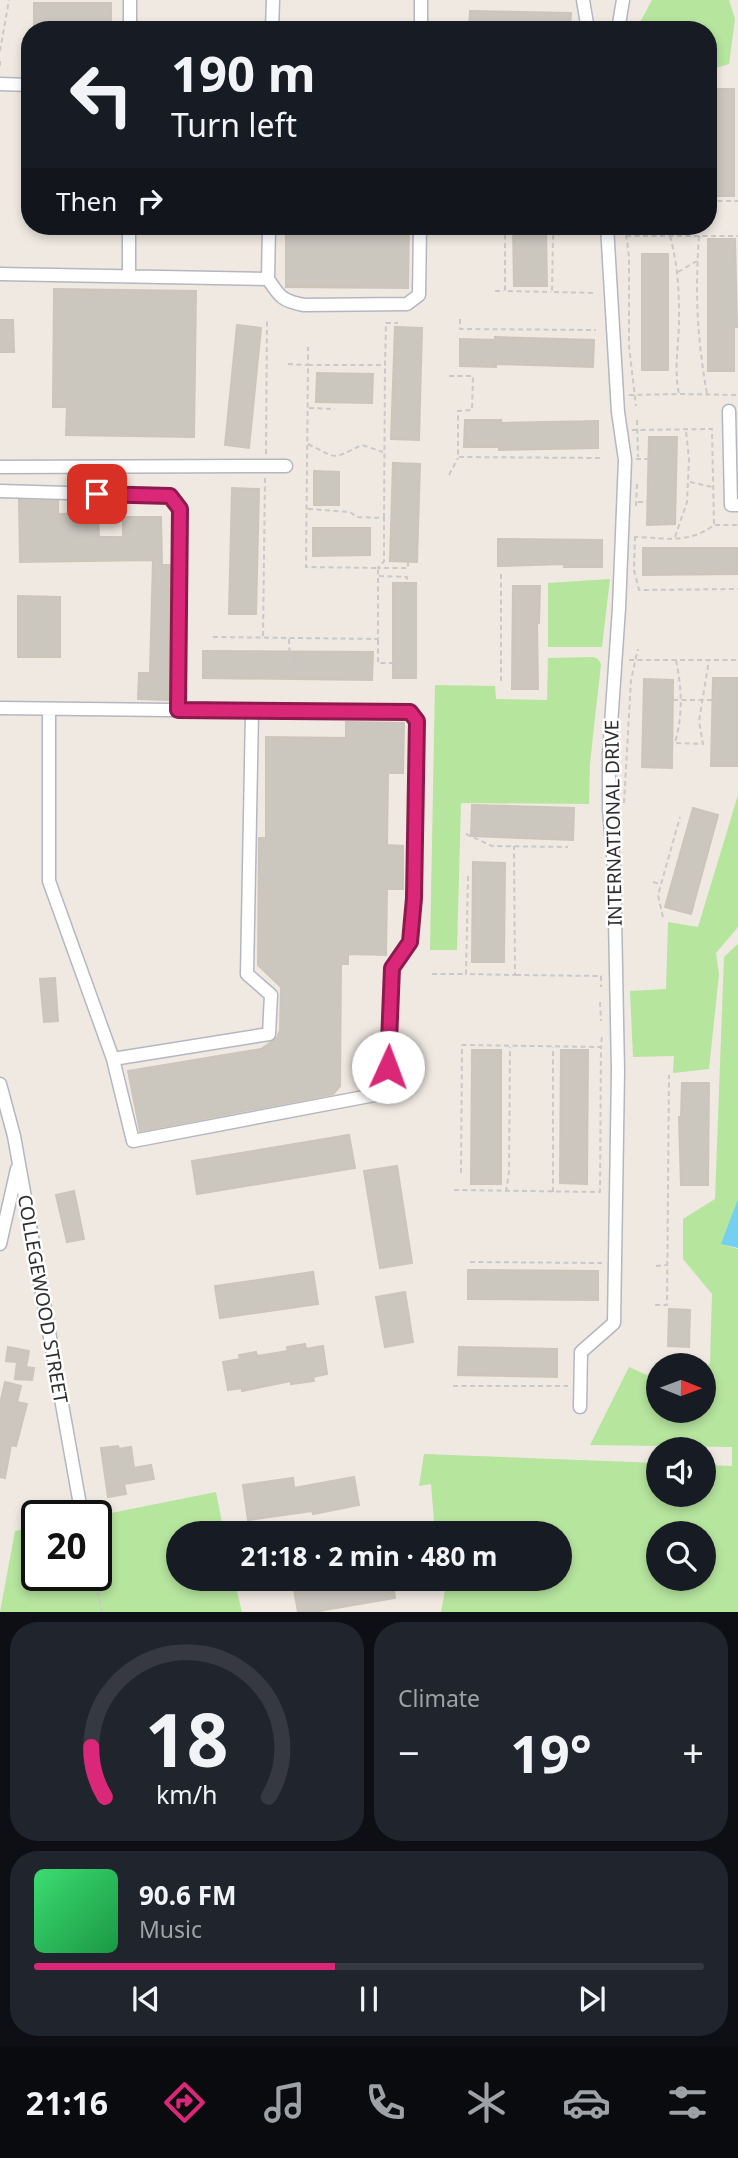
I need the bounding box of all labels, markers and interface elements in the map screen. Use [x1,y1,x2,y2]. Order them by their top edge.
text: 190 m [171,40,316,106]
icon: left [56,49,147,140]
text: Turn left [171,103,297,146]
icon: right [131,182,169,220]
text: Then [56,183,117,219]
pin [67,464,127,524]
icon: arrive [78,475,116,513]
street label: INTERNATIONAL DRIVE [598,720,628,926]
position arrow [351,1030,425,1104]
street label: COLLEGEWOOD STREET [12,1192,74,1406]
north arrow [646,1353,716,1423]
map controls [646,1353,716,1591]
button: sound [646,1437,716,1507]
speed limit sign: 20 [21,1500,112,1591]
button: search [646,1521,716,1591]
text: 21:18 · 2 min · 480 m [241,1538,497,1574]
text: Climate [398,1682,480,1714]
text: 18 [145,1690,229,1789]
text: 19° [510,1717,592,1788]
text: − [398,1726,420,1778]
text: + [682,1726,704,1778]
text: km/h [156,1777,218,1811]
text: 90.6 FM [139,1877,236,1913]
text: Music [139,1913,202,1945]
icon: previous [127,1980,165,2018]
icon: pause [350,1980,388,2018]
icon: next [573,1980,611,2018]
icon: directions [160,2078,209,2127]
icon: music [260,2078,309,2127]
icon: phone [361,2078,410,2127]
icon: climate [462,2078,511,2127]
icon: car [562,2078,611,2127]
icon: filters [663,2078,712,2127]
text: 21:16 [26,2081,108,2124]

